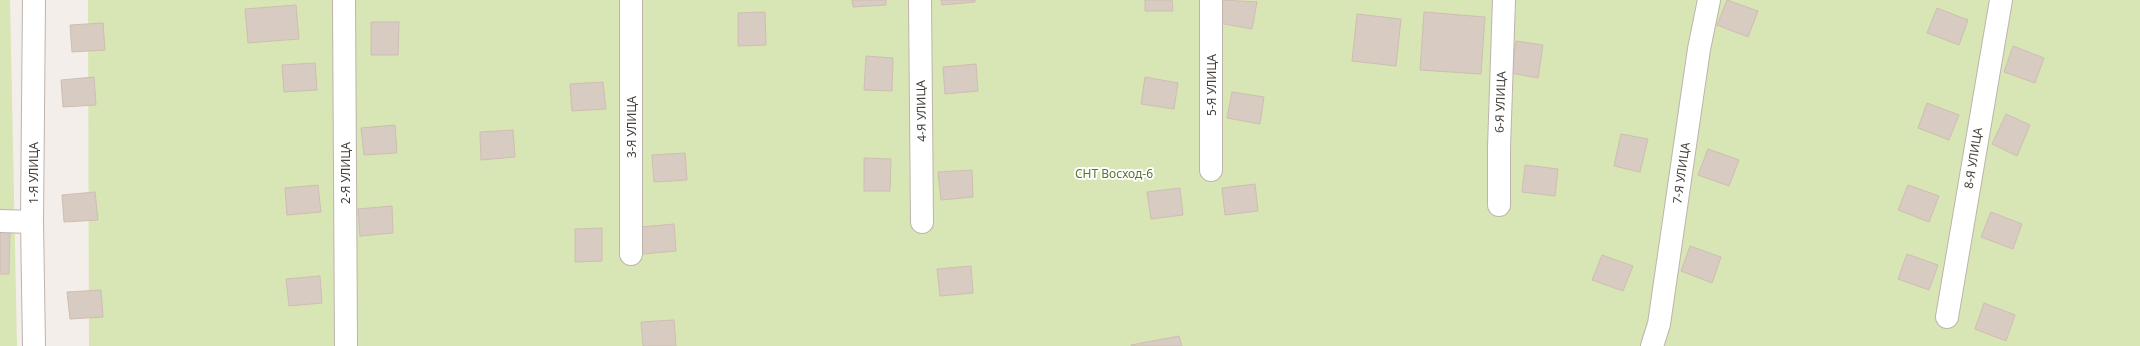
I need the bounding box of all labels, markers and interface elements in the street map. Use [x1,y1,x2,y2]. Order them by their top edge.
street label: 5-Я УЛИЦА [1203,54,1220,116]
street label: 6-Я УЛИЦА [1490,70,1510,133]
street label: 4-Я УЛИЦА [912,80,930,142]
street label: 3-Я УЛИЦА [623,96,640,158]
street label: 8-Я УЛИЦА [1960,126,1986,190]
street label: 7-Я УЛИЦА [1668,141,1694,205]
street label: 1-Я УЛИЦА [25,142,42,204]
street label: 2-Я УЛИЦА [337,142,354,204]
park label: СНТ Восход-6 [1075,165,1153,182]

